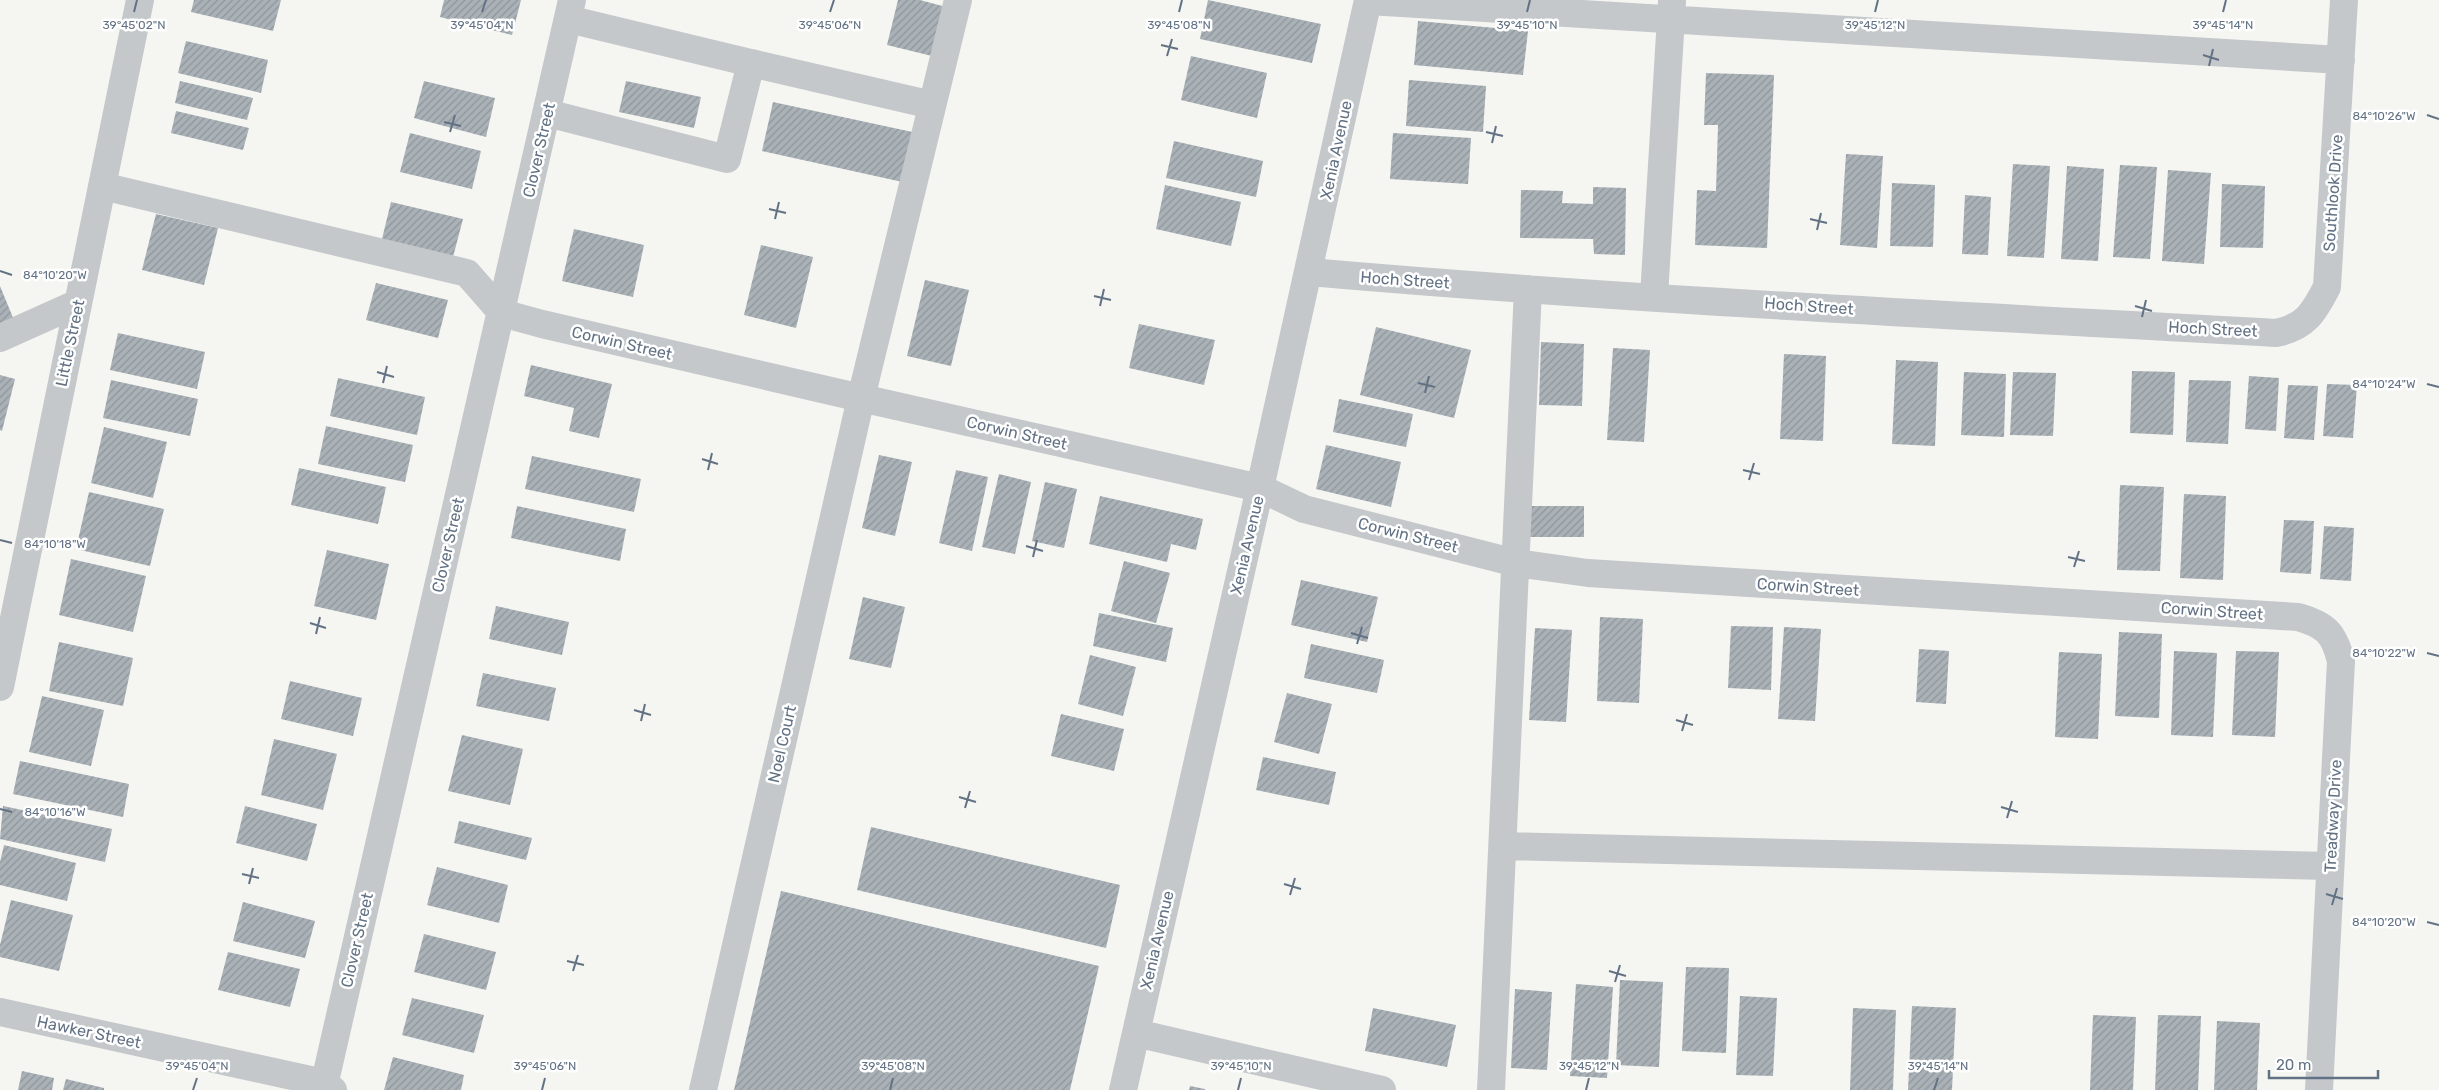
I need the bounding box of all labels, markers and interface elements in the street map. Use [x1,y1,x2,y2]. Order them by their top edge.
text: 39°45'02"N [102,18,166,32]
text: 39°45'04"N [450,18,514,32]
text: 39°45'06"N [799,18,861,32]
text: 39°45'08"N [1147,18,1211,32]
text: 39°45'10"N [1496,18,1558,32]
text: 39°45'12"N [1845,18,1905,32]
text: 39°45'14"N [2193,18,2253,32]
street label: Xenia Avenue [1316,99,1356,201]
street label: Clover Street [519,101,559,199]
text: 84°10'26"W [2352,109,2416,123]
street label: Southlook Drive [2319,134,2347,252]
street label: Hoch Street [1360,267,1450,293]
text: 84°10'20"W [23,268,87,282]
street label: Hoch Street [1764,293,1854,319]
street label: Little Street [52,298,88,388]
street label: Hoch Street [2168,317,2258,341]
street label: Corwin Street [570,322,674,364]
text: 84°10'24"W [2352,377,2416,391]
street label: Corwin Street [965,412,1069,454]
street label: Xenia Avenue [1226,494,1268,596]
street label: Clover Street [428,496,468,594]
street label: Corwin Street [1356,513,1460,557]
text: 84°10'18"W [24,537,86,551]
street label: Corwin Street [1756,574,1860,600]
street label: Corwin Street [2160,598,2264,624]
text: 84°10'22"W [2352,646,2416,660]
street label: Noel Court [764,703,800,785]
street label: Treadway Drive [2321,759,2345,873]
text: 84°10'16"W [24,805,86,819]
street label: Xenia Avenue [1136,889,1178,991]
street label: Clover Street [337,891,377,989]
text: 84°10'20"W [2352,915,2416,929]
street label: Hawker Street [35,1012,143,1052]
scale bar [2269,1048,2378,1080]
text: 20 m [2276,1056,2311,1074]
text: 39°45'04"N [165,1059,229,1073]
text: 39°45'06"N [514,1059,576,1073]
text: 39°45'08"N [861,1059,925,1073]
text: 39°45'10"N [1210,1059,1272,1073]
text: 39°45'12"N [1559,1059,1619,1073]
text: 39°45'14"N [1908,1059,1968,1073]

